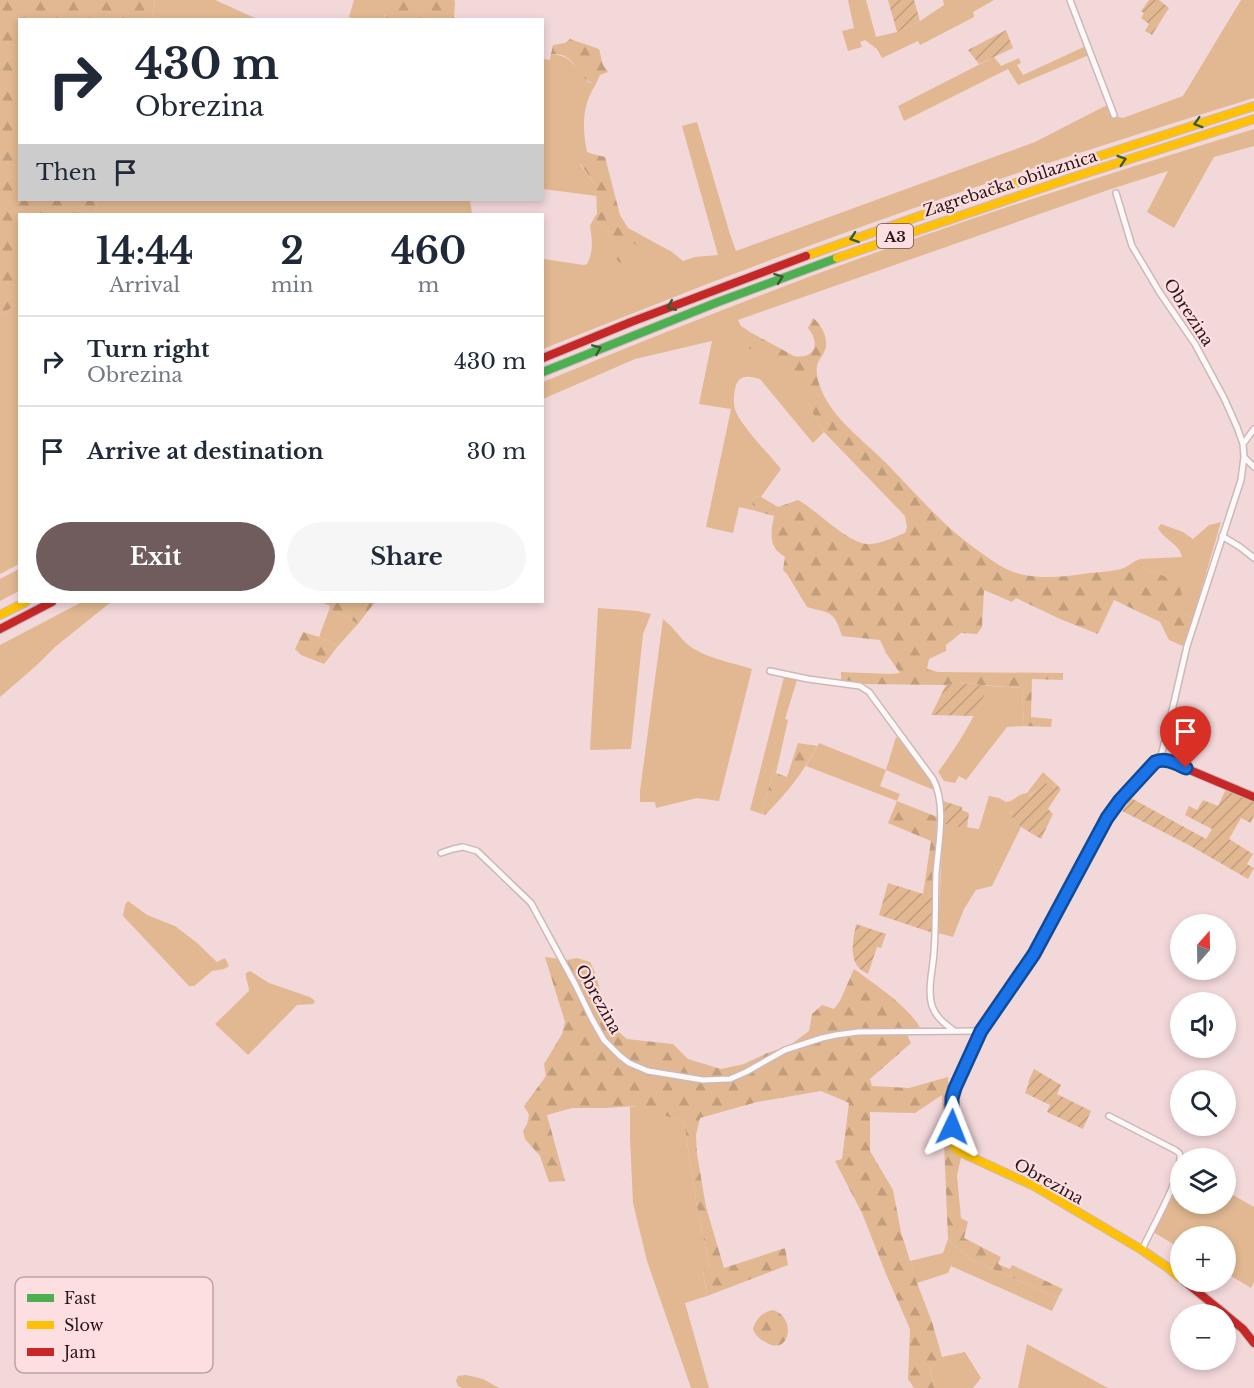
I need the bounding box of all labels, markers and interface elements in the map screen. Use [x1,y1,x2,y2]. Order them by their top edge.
text: 430 m [135,38,279,90]
icon: right [36,42,114,120]
text: Obrezina [135,90,264,123]
one-way arrow [1193,116,1204,128]
street label: Zagrebačka obilaznica [920,145,1100,221]
one-way arrow [1116,155,1127,168]
icon: arrive [109,156,142,189]
text: Then [36,159,97,186]
road number: A3 [877,224,913,248]
text: 14:44 [96,229,193,274]
text: 2 [280,229,304,274]
text: 460 [391,229,466,274]
one-way arrow [849,230,859,243]
text: Arrival [109,273,180,297]
text: min [271,273,313,297]
text: m [418,273,439,297]
one-way arrow [773,273,783,286]
street label: Obrezina [1160,274,1218,350]
one-way arrow [666,299,677,312]
text: Turn right [87,336,209,363]
one-way arrow [591,344,602,356]
icon: right [36,345,69,378]
text: 430 m [454,348,526,375]
text: Obrezina [87,363,183,387]
icon: arrive [36,435,69,468]
text: Arrive at destination [87,438,324,465]
text: 30 m [467,438,526,465]
button: Exit [36,522,275,591]
button: Share [287,522,526,591]
pin [1160,706,1211,768]
icon: arrive [1169,715,1202,748]
north arrow [1170,914,1236,980]
map controls [1170,914,1236,1370]
street label: Obrezina [572,961,626,1037]
button: sound [1170,992,1236,1058]
button: search [1170,1070,1236,1136]
position arrow [920,1095,984,1159]
button: layers [1170,1148,1236,1214]
street label: Obrezina [1011,1154,1087,1208]
button: + [1170,1226,1236,1292]
legend [15,1277,213,1373]
text: Fast [64,1288,96,1308]
button: − [1170,1304,1236,1370]
text: Slow [64,1315,104,1335]
text: Jam [62,1342,96,1362]

